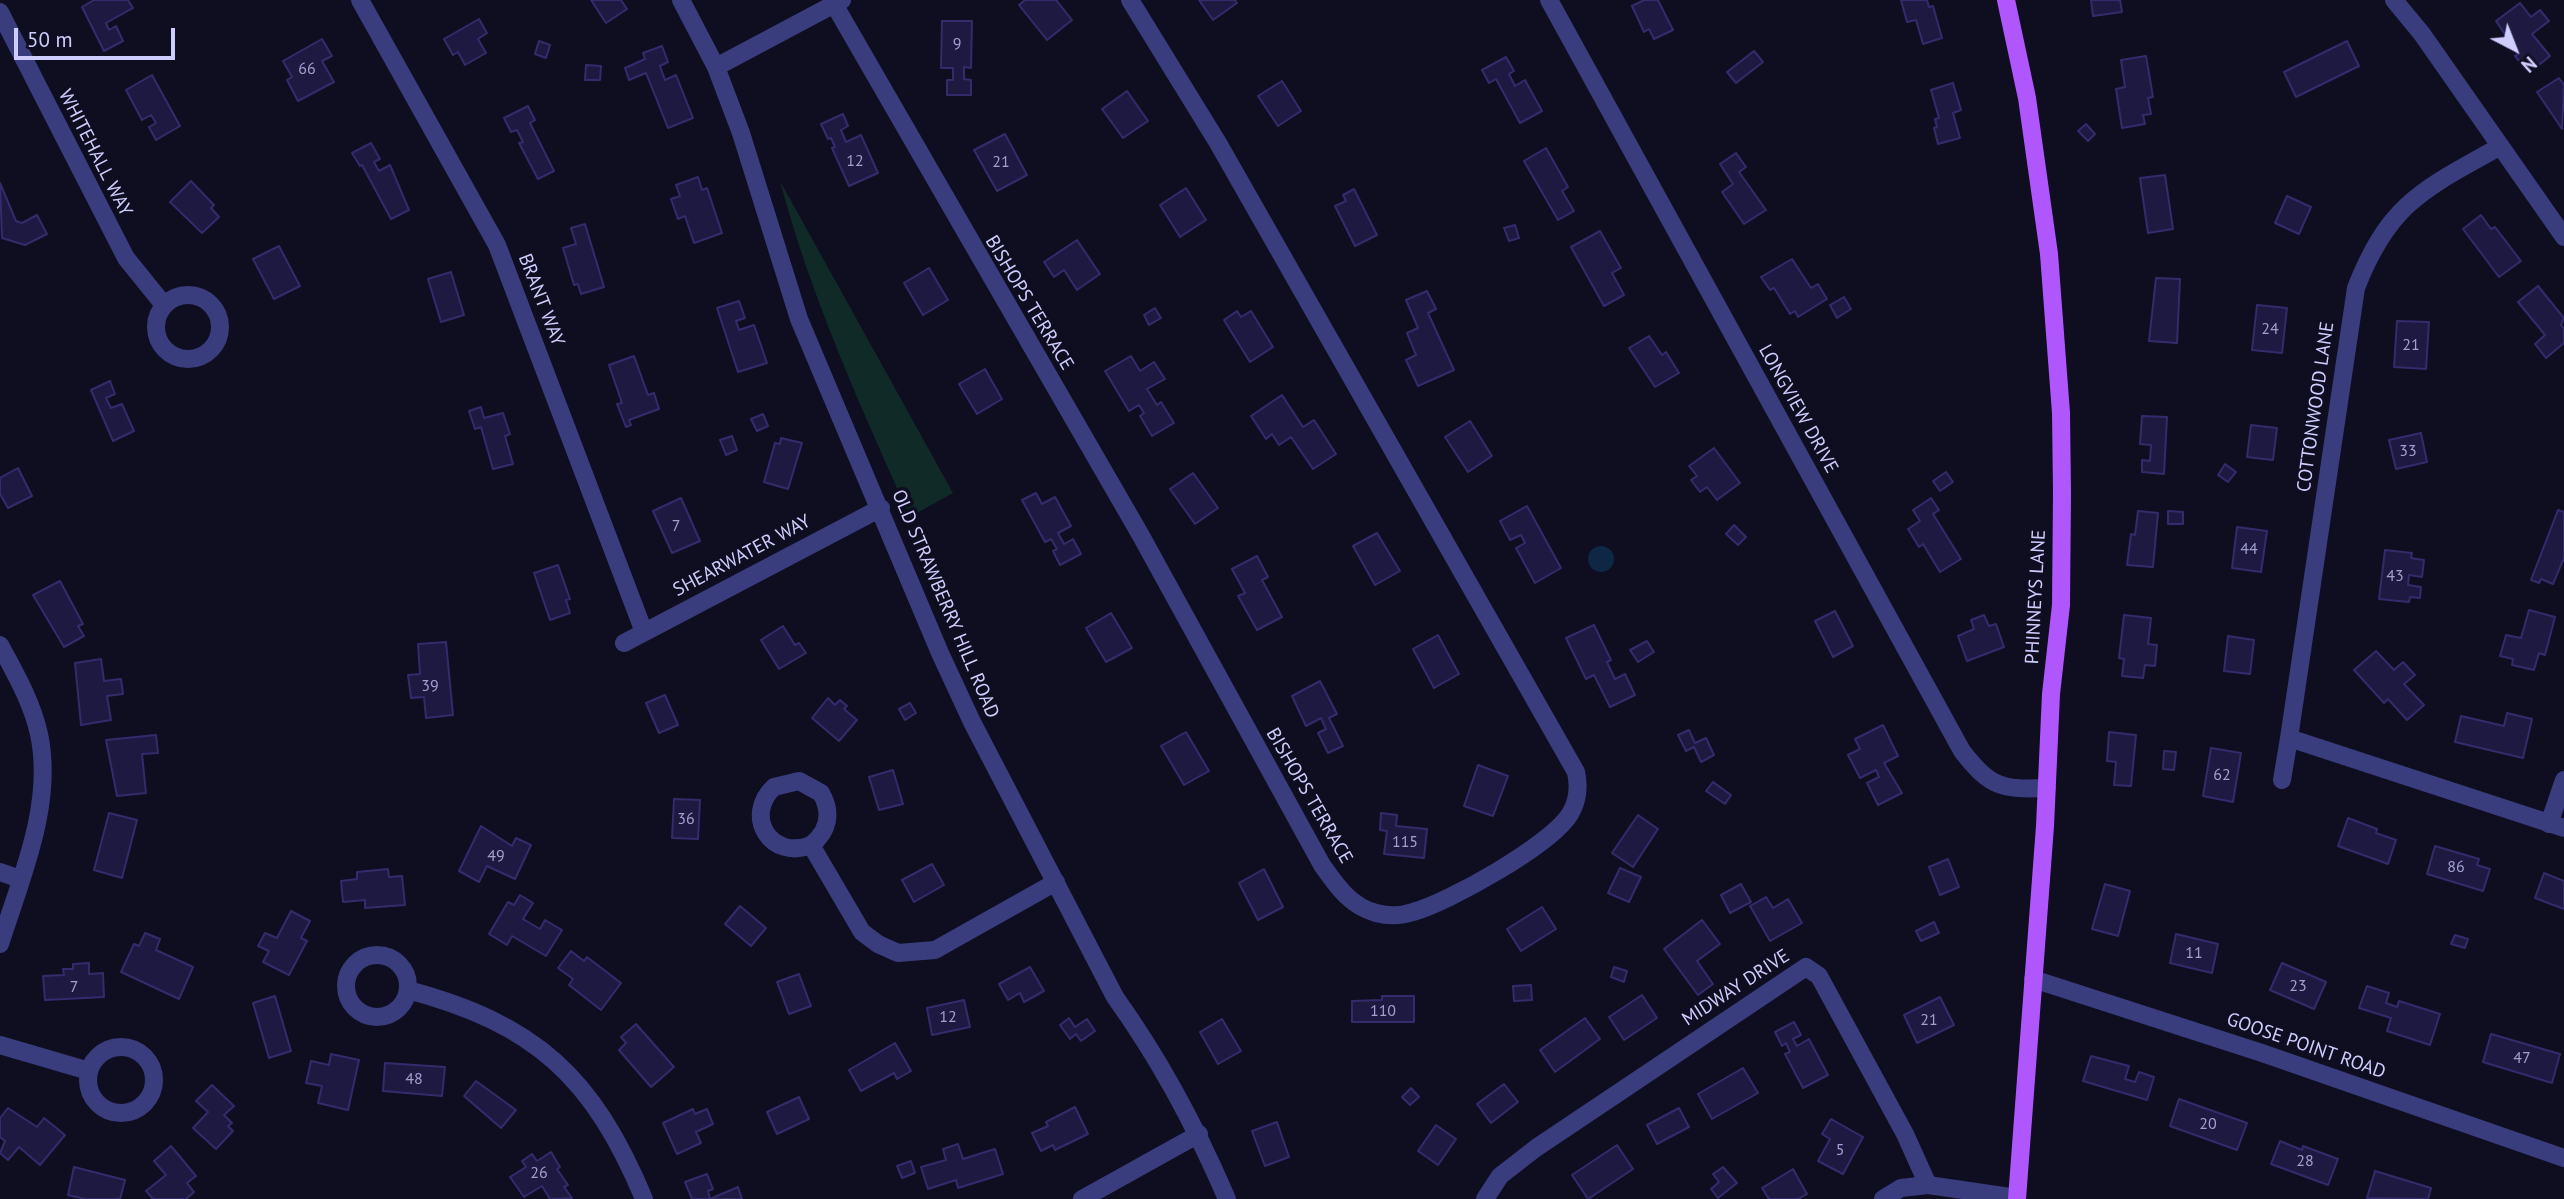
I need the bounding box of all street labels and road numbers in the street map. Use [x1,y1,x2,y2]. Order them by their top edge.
street label: WHITEHALL WAY [53,86,137,220]
street label: BISHOPS TERRACE [980,232,1078,374]
street label: BRANT WAY [513,251,569,349]
street label: COTTONWOOD LANE [2293,320,2339,494]
street label: LONGVIEW DRIVE [1753,341,1843,477]
street label: OLD STRAWBERRY HILL ROAD [886,486,1004,722]
street label: SHEARWATER WAY [669,510,815,602]
street label: PHINNEYS LANE [2021,529,2051,665]
street label: BISHOPS TERRACE [1261,724,1357,868]
street label: MIDWAY DRIVE [1678,945,1794,1031]
street label: GOOSE POINT ROAD [2223,1008,2389,1084]

